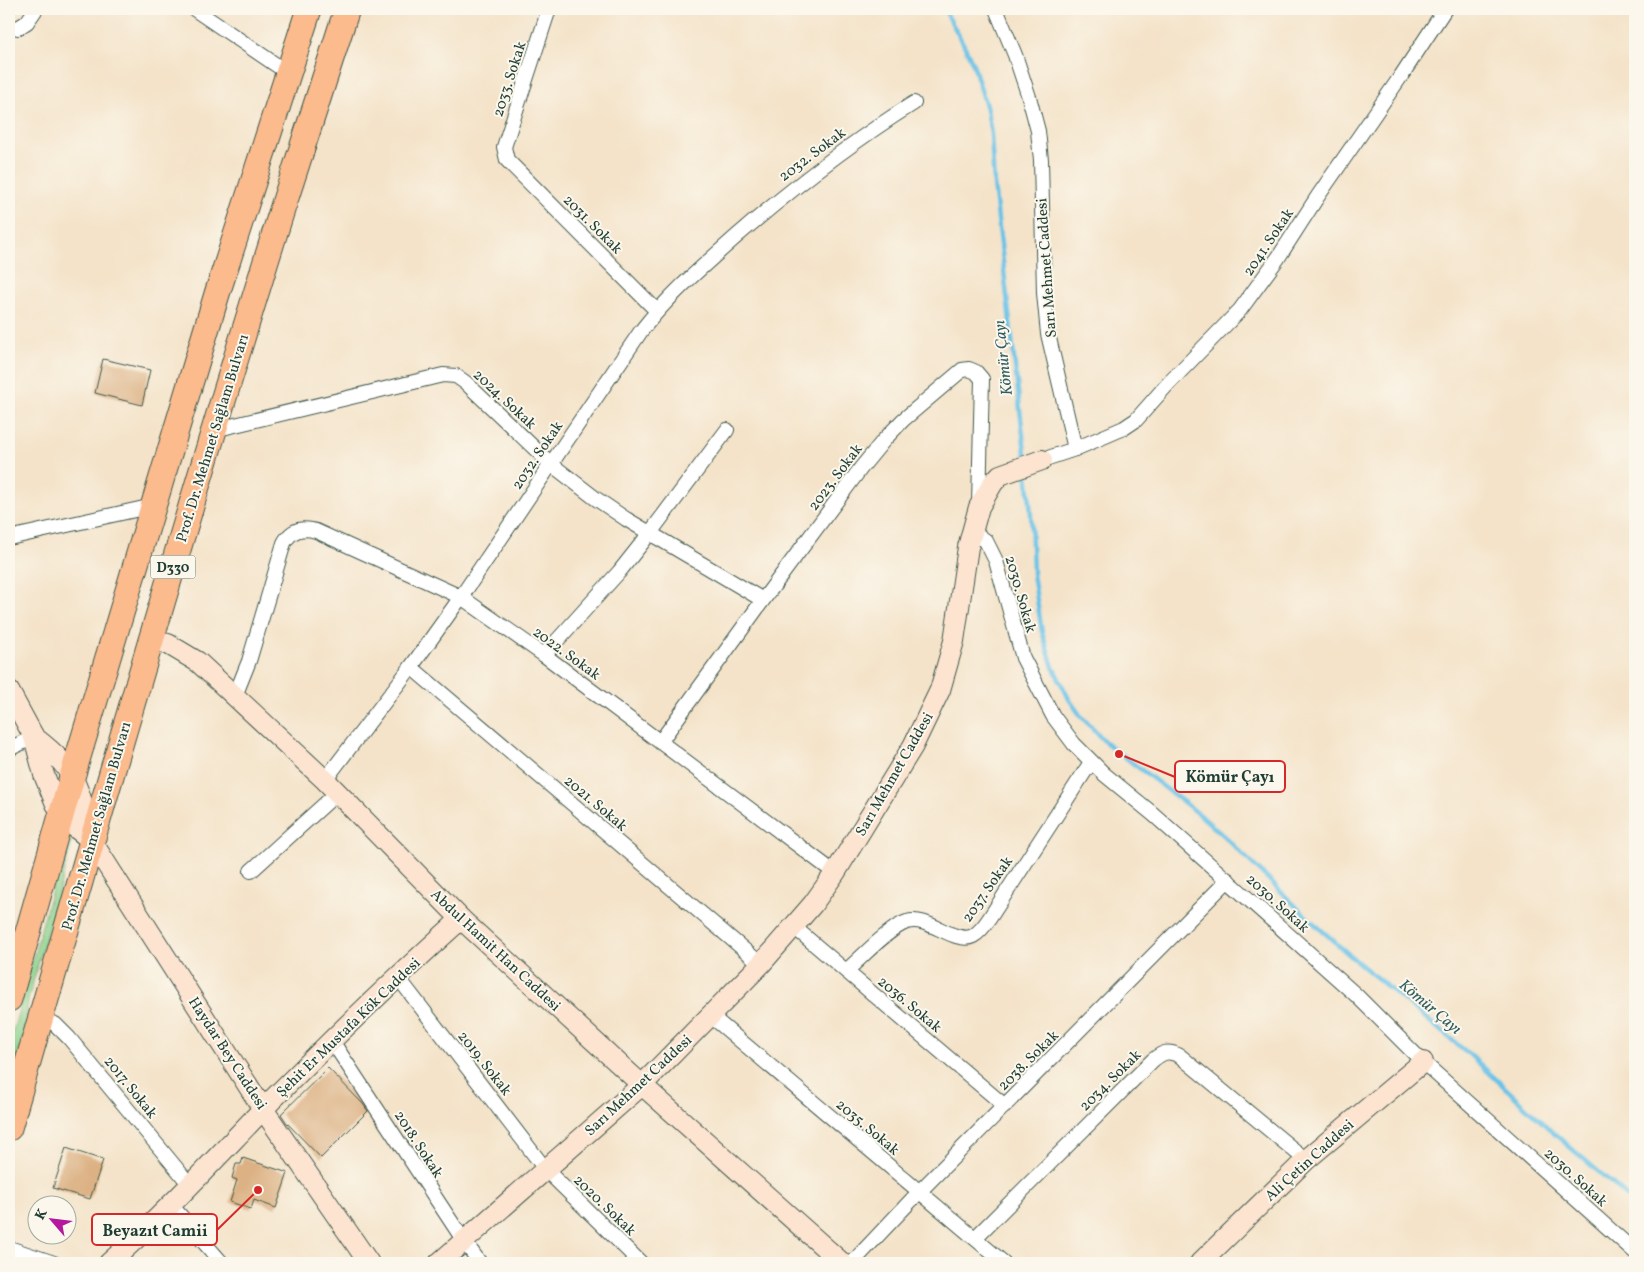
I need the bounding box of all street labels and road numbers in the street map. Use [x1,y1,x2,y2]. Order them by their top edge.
street label: 2033. Sokak [488,39,533,120]
street label: 2032. Sokak [775,123,851,187]
street label: 2031. Sokak [557,191,626,260]
street label: Sarı Mehmet Caddesi [1032,197,1063,339]
street label: 2041. Sokak [1239,205,1300,281]
street label: Prof. Dr. Mehmet Sağlam Bulvarı [172,332,255,545]
street label: 2024. Sokak [468,365,540,435]
street label: 2032. Sokak [508,417,569,494]
street label: 2023. Sokak [804,440,868,516]
street label: 2030. Sokak [999,553,1041,635]
road number: D330 [150,556,196,578]
street label: 2022. Sokak [528,622,604,686]
street label: Sarı Mehmet Caddesi [851,709,939,841]
street label: Prof. Dr. Mehmet Sağlam Bulvarı [58,720,137,933]
street label: 2021. Sokak [559,771,631,837]
street label: 2037. Sokak [958,853,1019,927]
street label: 2030. Sokak [1240,870,1314,938]
street label: Abdul Hamit Han Caddesi [425,885,565,1017]
street label: Şehit Er Mustafa Kök Caddesi [272,953,426,1103]
street label: 2036. Sokak [872,972,946,1038]
street label: Haydar Bey Caddesi [182,993,271,1114]
street label: 2038. Sokak [994,1026,1064,1096]
street label: 2019. Sokak [452,1027,516,1101]
street label: Sarı Mehmet Caddesi [581,1031,697,1142]
street label: 2034. Sokak [1075,1045,1147,1117]
street label: 2017. Sokak [98,1052,162,1124]
street label: 2035. Sokak [830,1095,904,1161]
street label: 2018. Sokak [388,1107,447,1183]
street label: Ali Çetin Caddesi [1261,1115,1359,1207]
street label: 2030. Sokak [1538,1144,1612,1212]
street label: 2020. Sokak [568,1171,640,1242]

